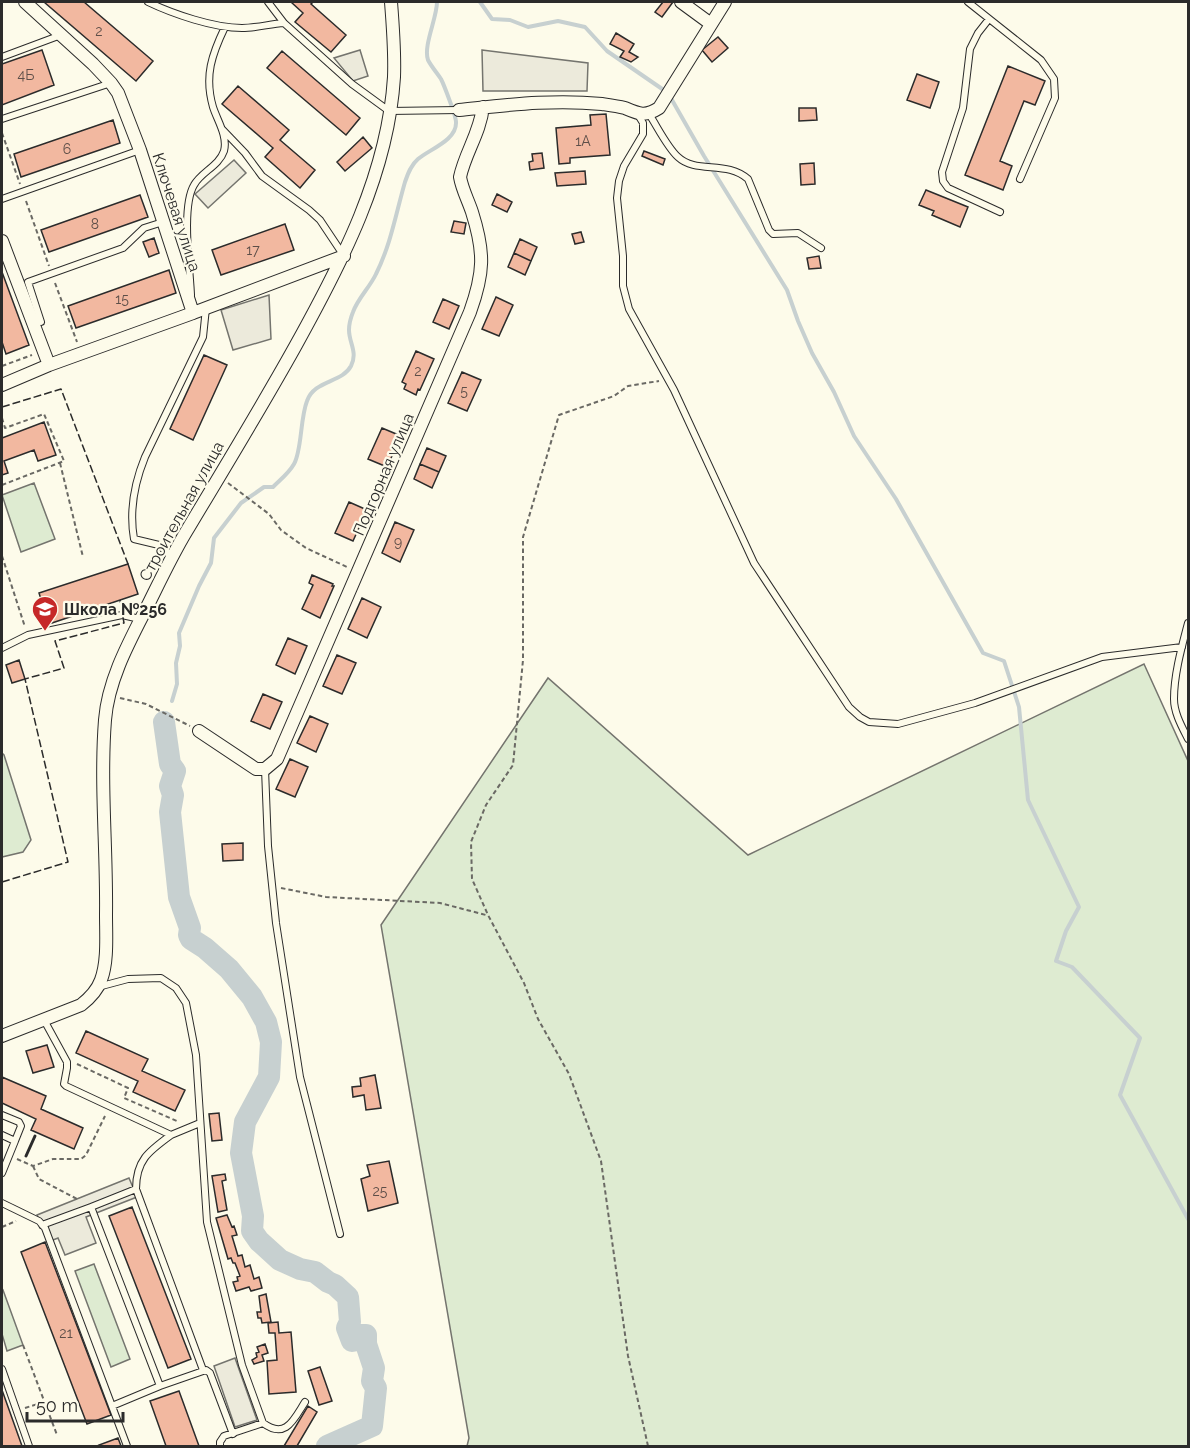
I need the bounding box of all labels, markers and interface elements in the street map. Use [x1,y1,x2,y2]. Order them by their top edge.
house number: 2 [95,23,103,39]
house number: 4Б [18,67,34,83]
house number: 1А [575,133,591,149]
house number: 6 [63,141,71,157]
street label: Ключевая улица [148,150,205,274]
house number: 8 [91,216,99,232]
house number: 17 [246,242,260,258]
house number: 15 [115,291,129,307]
house number: 2 [414,363,422,379]
house number: 5 [460,383,468,399]
street label: Подгорная улица [349,410,418,538]
street label: Строительная улица [135,438,228,584]
house number: 9 [394,534,402,550]
school or university icon: Школа №256 [30,594,60,632]
place label: Школа №256 [64,600,167,619]
house number: 25 [373,1183,388,1199]
house number: 21 [59,1325,73,1341]
scale bar [27,1385,123,1423]
text: 50 m [36,1395,78,1416]

